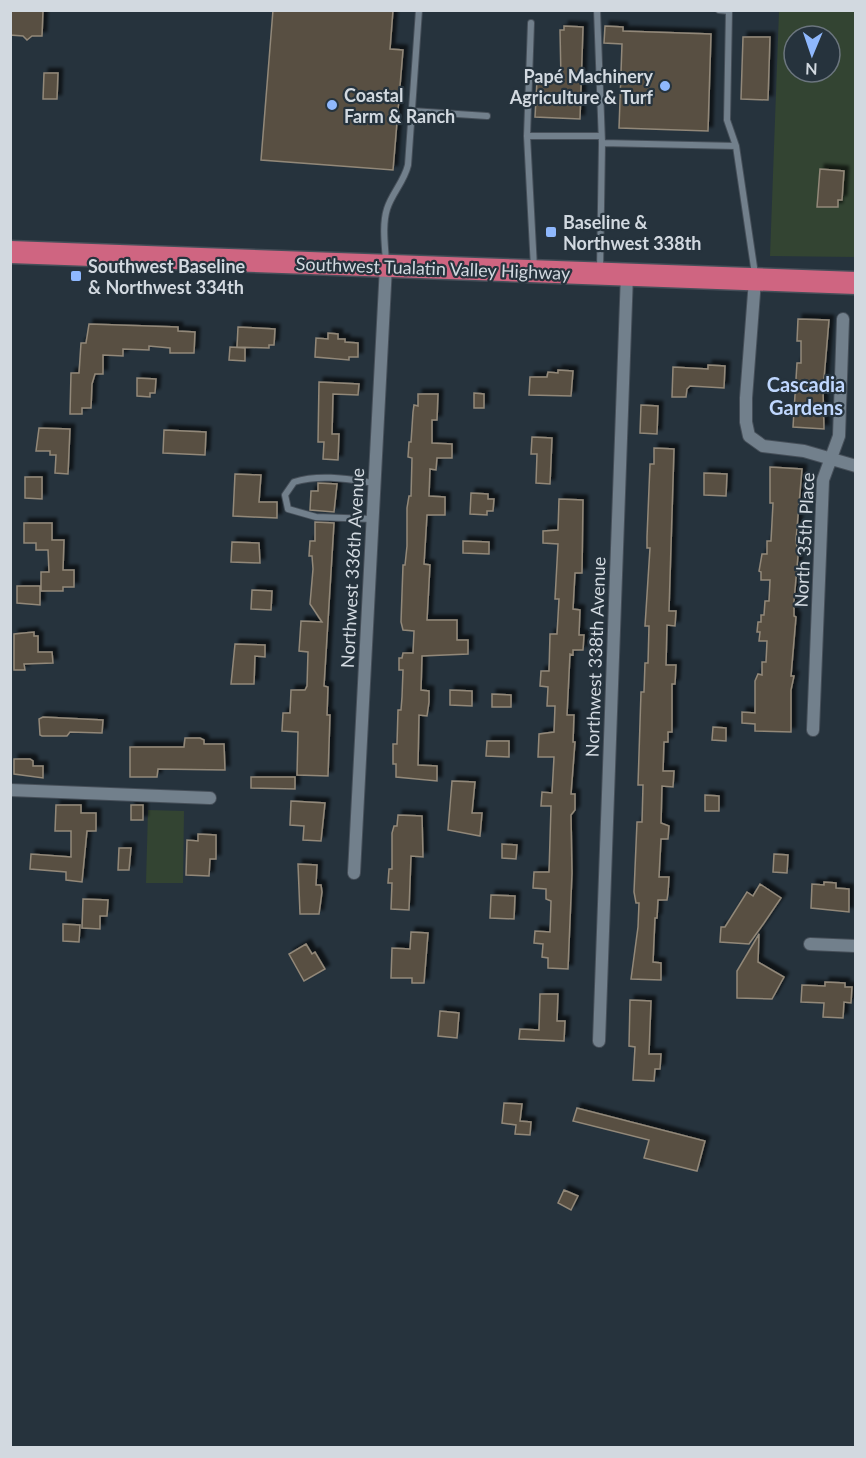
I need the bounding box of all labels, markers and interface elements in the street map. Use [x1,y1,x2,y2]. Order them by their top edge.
north arrow [782,24,842,84]
text: N [805,60,818,79]
place label: Papé Machinery Agriculture & Turf [509,65,654,108]
marker: Papé Machinery Agriculture & Turf [658,79,672,93]
place label: Coastal Farm & Ranch [344,84,455,127]
marker: Coastal Farm & Ranch [325,98,339,112]
place label: Baseline & Northwest 338th [563,211,701,254]
marker: Baseline & Northwest 338th [544,225,558,239]
street label: Southwest Tualatin Valley Highway [295,252,571,284]
place label: Southwest Baseline & Northwest 334th [88,255,246,298]
marker: Southwest Baseline & Northwest 334th [69,269,83,283]
district label: Cascadia Gardens [767,372,845,419]
street label: Northwest 336th Avenue [336,467,368,669]
street label: North 35th Place [789,472,819,608]
street label: Northwest 338th Avenue [581,556,609,758]

